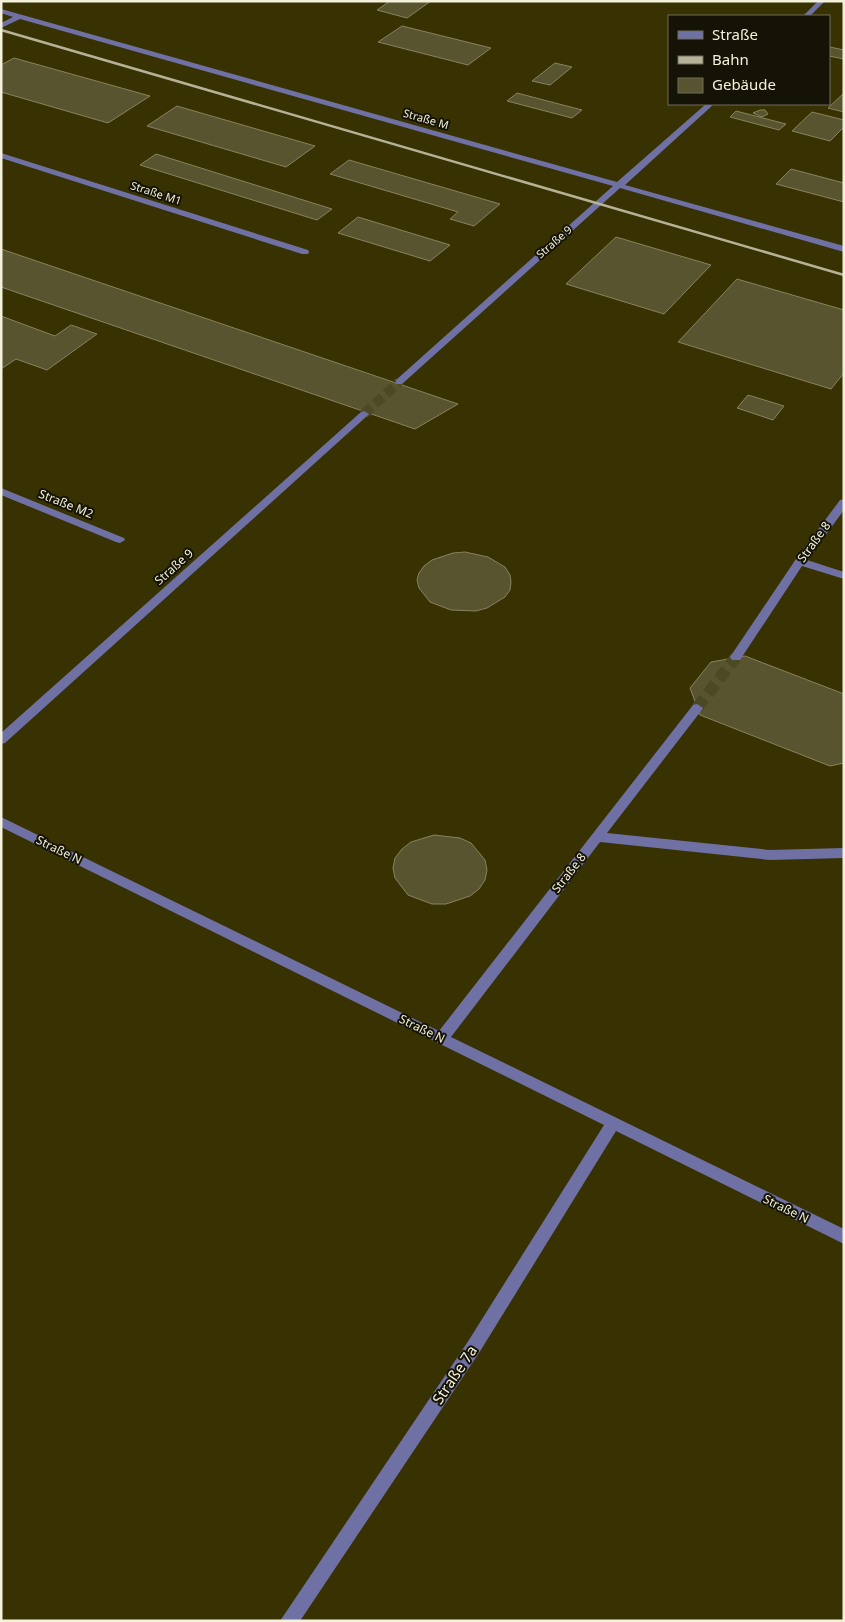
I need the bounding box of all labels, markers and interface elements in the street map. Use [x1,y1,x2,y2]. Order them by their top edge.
legend [668,15,830,105]
text: Straße [712,24,758,44]
text: Bahn [712,49,749,69]
text: Gebäude [712,74,776,94]
street label: Straße M [402,105,451,132]
street label: Straße M1 [129,177,184,208]
street label: Straße 9 [533,222,575,261]
street label: Straße M2 [36,485,96,522]
street label: Straße 8 [793,518,834,566]
street label: Straße 9 [151,545,197,589]
street label: Straße N [33,831,85,868]
street label: Straße 8 [548,849,590,896]
street label: Straße N [396,1010,448,1047]
street label: Straße N [760,1190,812,1227]
street label: Straße 7a [427,1341,481,1408]

